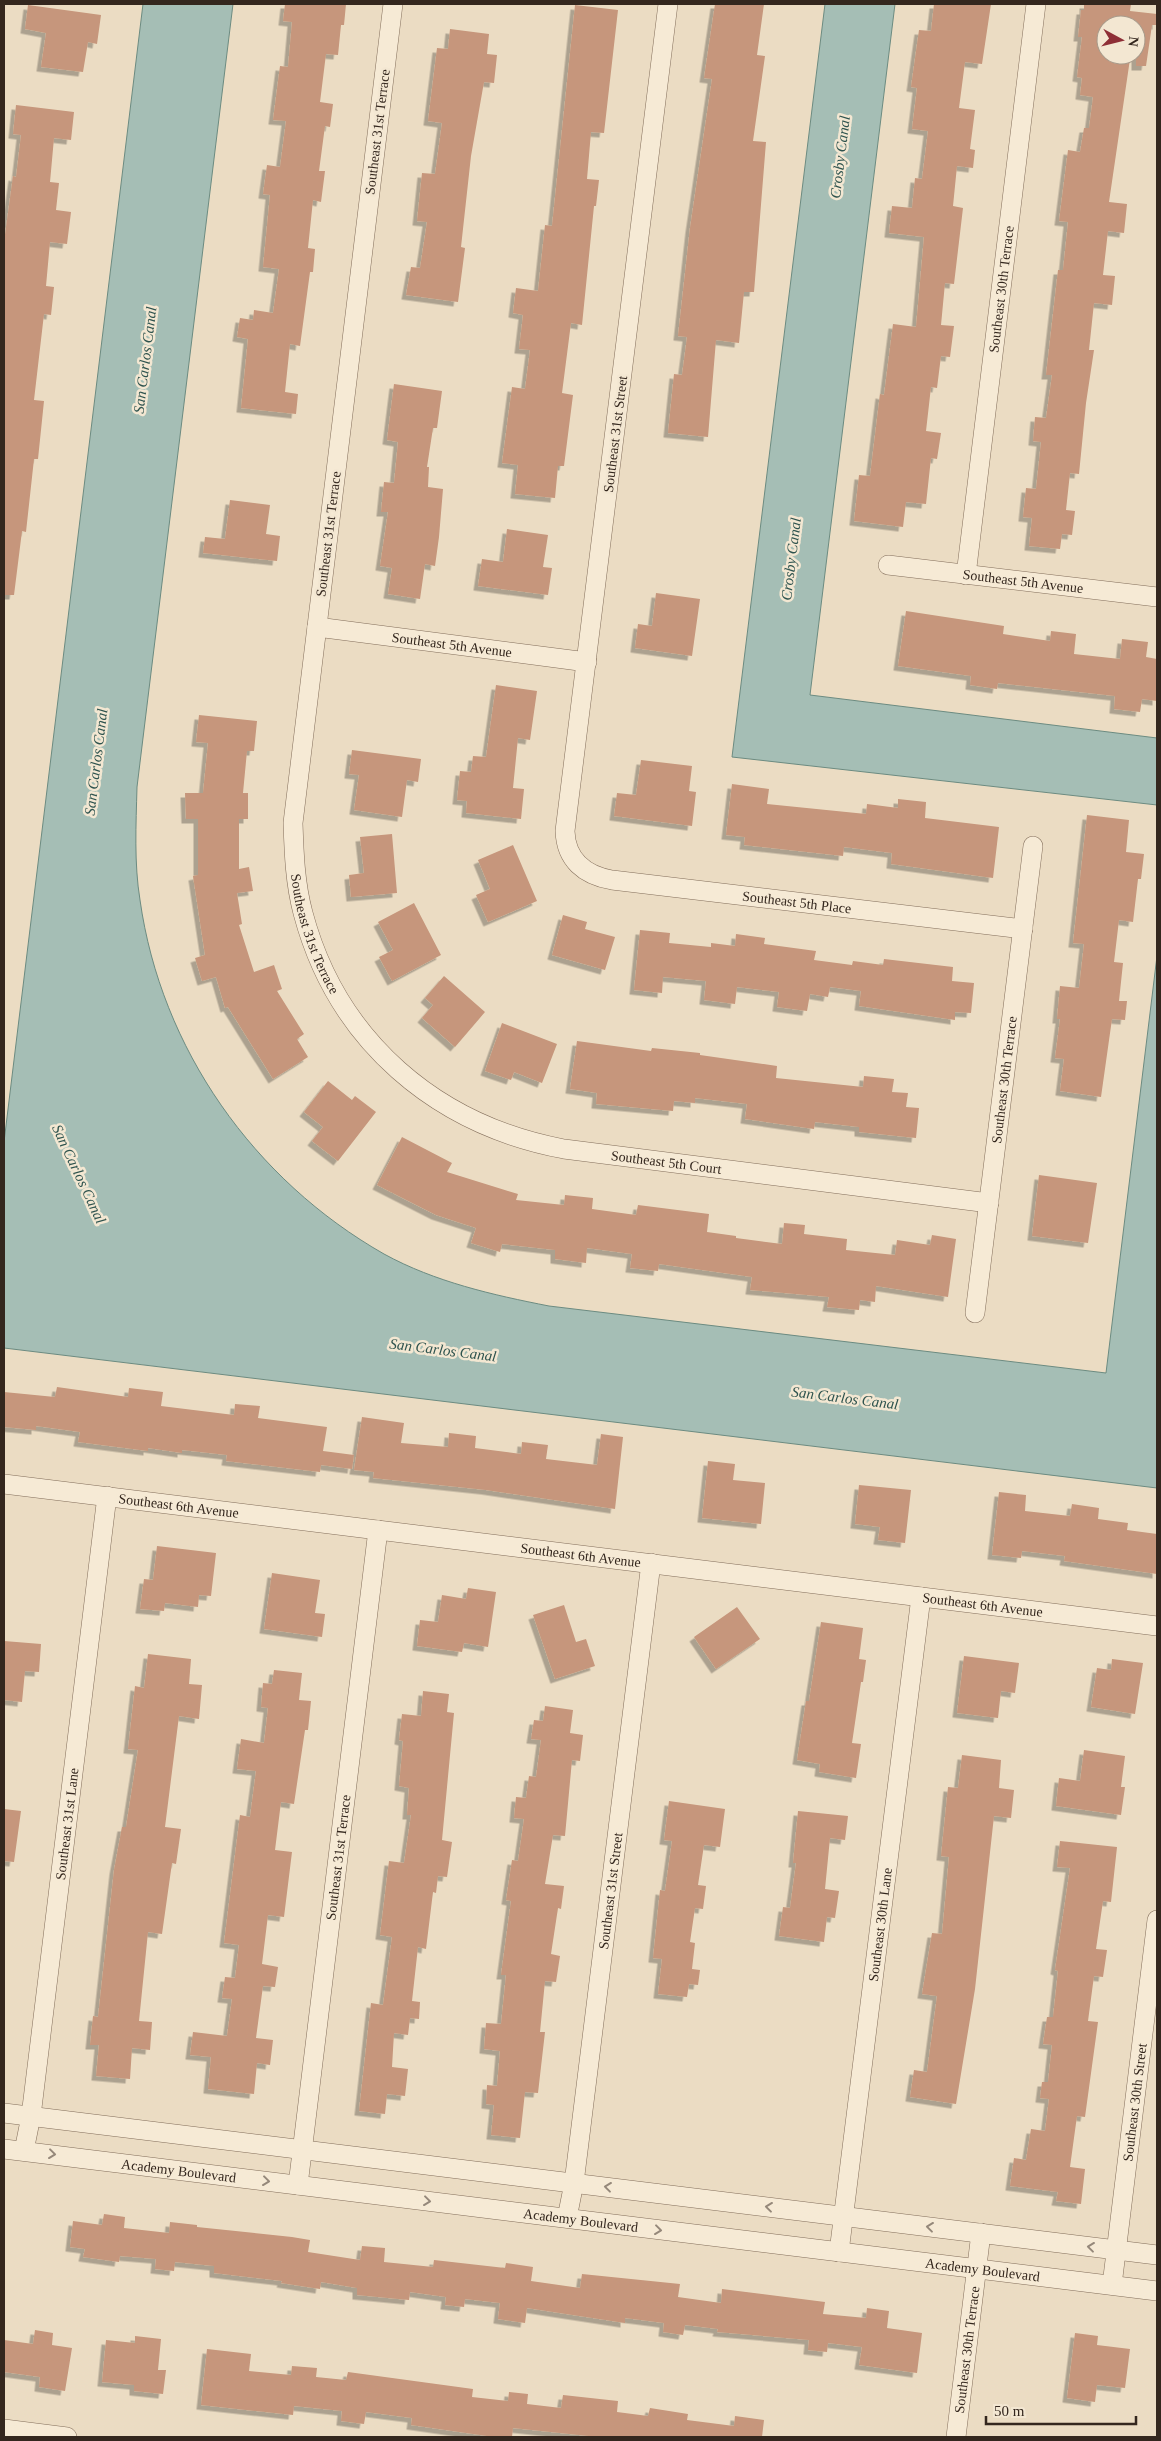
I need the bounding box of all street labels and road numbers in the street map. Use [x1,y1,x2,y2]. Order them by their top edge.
street label: Southeast 31st Terrace [362,68,393,196]
street label: Southeast 30th Terrace [986,225,1017,354]
street label: Southeast 31st Street [601,375,630,493]
street label: Southeast 31st Terrace [313,470,344,598]
street label: Southeast 5th Avenue [962,567,1084,596]
street label: Southeast 5th Avenue [391,630,513,660]
street label: Southeast 31st Terrace [288,873,342,997]
street label: Southeast 5th Place [741,889,852,916]
street label: Southeast 30th Terrace [989,1015,1020,1144]
street label: Southeast 5th Court [610,1148,722,1177]
street label: Southeast 6th Avenue [118,1491,240,1521]
street label: Southeast 6th Avenue [520,1541,642,1570]
street label: Southeast 6th Avenue [922,1590,1044,1620]
street label: Southeast 31st Lane [53,1767,82,1881]
street label: Southeast 31st Terrace [323,1794,354,1921]
street label: Southeast 31st Street [596,1832,625,1950]
street label: Southeast 30th Lane [866,1867,895,1982]
street label: Southeast 30th Street [1120,2042,1150,2162]
street label: Academy Boulevard [120,2157,237,2186]
street label: Academy Boulevard [522,2206,639,2235]
street label: Academy Boulevard [924,2256,1041,2285]
street label: Southeast 30th Terrace [952,2285,982,2414]

